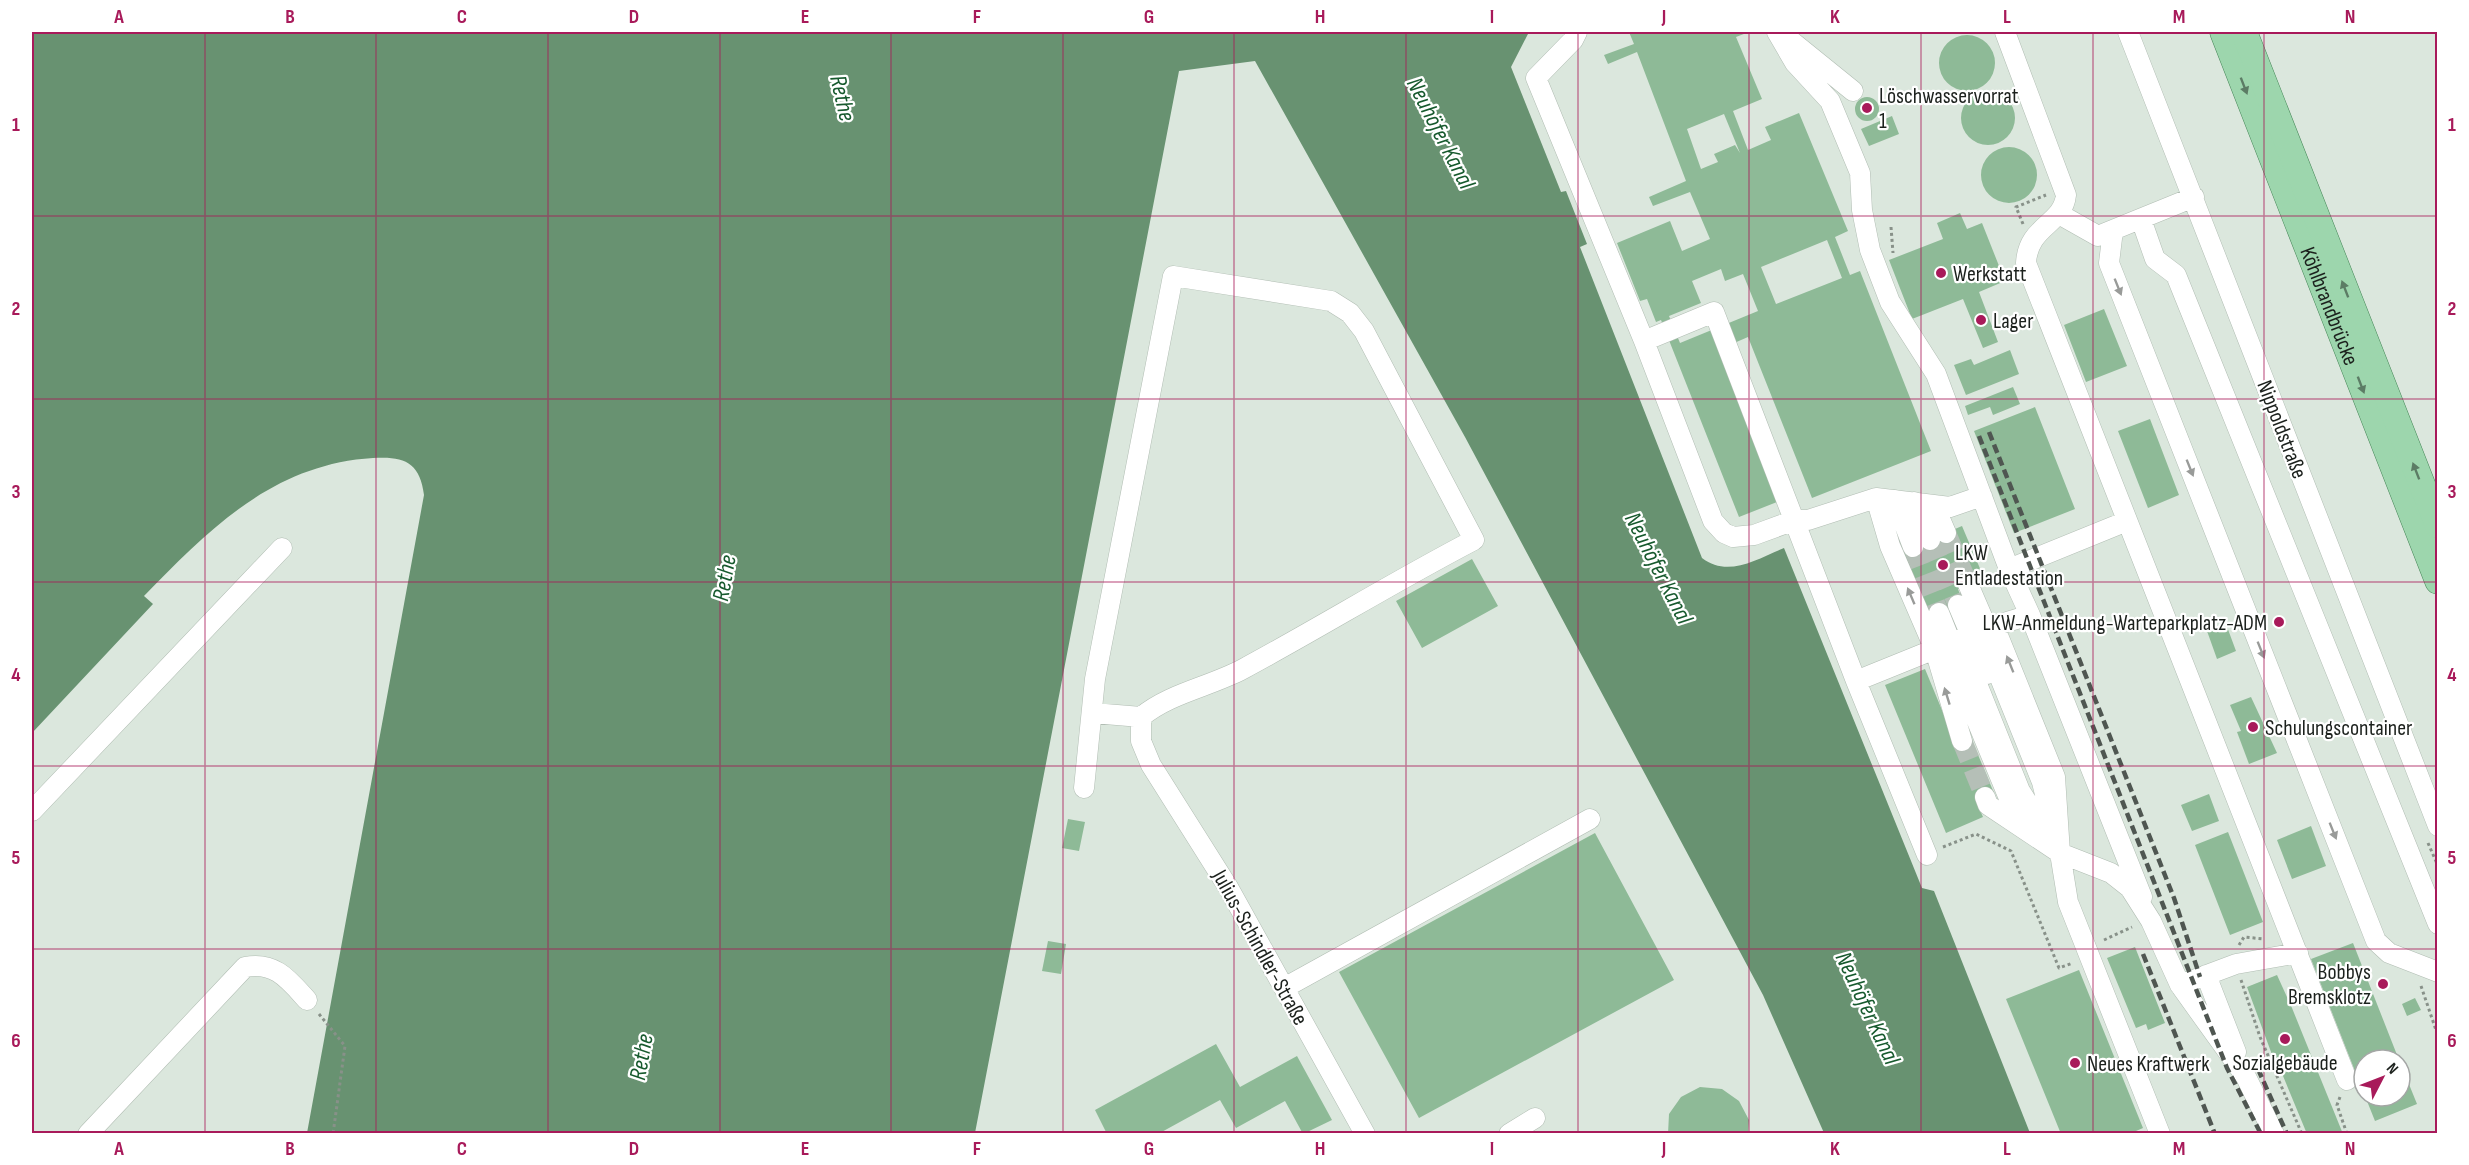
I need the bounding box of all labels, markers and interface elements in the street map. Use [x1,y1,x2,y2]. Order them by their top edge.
text: A [113,5,124,29]
text: B [285,5,295,29]
text: C [457,5,467,29]
text: D [629,5,639,29]
text: E [801,5,809,29]
text: F [973,5,981,29]
text: G [1144,5,1154,29]
text: H [1315,5,1325,29]
text: I [1490,5,1494,29]
text: J [1661,5,1666,29]
text: K [1830,5,1840,29]
text: L [2003,5,2011,29]
text: M [2173,5,2185,29]
text: N [2345,5,2355,29]
water label: Rethe [823,72,862,124]
water label: Neuhöfer Kanal [1400,73,1481,194]
one-way arrow [2240,77,2249,95]
place label: Löschwasservorrat 1 [1879,83,2019,135]
marker: Löschwasservorrat 1 [1860,101,1874,115]
text: 1 [12,113,20,137]
text: 1 [2448,113,2456,137]
street label: Köhlbrandbrücke [2293,243,2364,369]
place label: Werkstatt [1953,261,2027,288]
marker: Werkstatt [1934,266,1948,280]
one-way arrow [2114,278,2123,296]
one-way arrow [2340,280,2350,298]
text: 2 [12,297,20,321]
text: 2 [2448,297,2456,321]
place label: Lager [1993,308,2033,335]
marker: Lager [1974,313,1988,327]
one-way arrow [2357,376,2366,394]
street label: Nippoldstraße [2251,377,2313,482]
one-way arrow [2185,459,2195,477]
one-way arrow [2411,462,2420,480]
text: 3 [12,480,21,504]
text: 3 [2448,480,2457,504]
water label: Neuhöfer Kanal [1618,508,1699,629]
place label: LKW Entladestation [1955,540,2063,592]
water label: Rethe [706,553,743,604]
marker: LKW Entladestation [1936,558,1950,572]
one-way arrow [1906,587,1916,605]
place label: LKW-Anmeldung-Warteparkplatz-ADM [1983,610,2267,637]
marker: LKW-Anmeldung-Warteparkplatz-ADM [2272,615,2286,629]
one-way arrow [2256,641,2266,659]
one-way arrow [2005,655,2014,673]
text: 4 [11,663,21,687]
text: 4 [2447,663,2457,687]
one-way arrow [1942,687,1951,705]
place label: Schulungscontainer [2265,715,2412,742]
marker: Schulungscontainer [2246,720,2260,734]
one-way arrow [2329,822,2338,840]
text: 5 [12,846,21,870]
text: 5 [2448,846,2457,870]
street label: Julius-Schindler-Straße [1205,864,1314,1030]
water label: Neuhöfer Kanal [1829,947,1907,1070]
place label: Bobbys Bremsklotz [2288,959,2371,1011]
marker: Bobbys Bremsklotz [2376,977,2390,991]
text: 6 [11,1029,21,1053]
text: 6 [2447,1029,2457,1053]
water label: Rethe [623,1032,660,1083]
marker: Sozialgebäude [2278,1032,2292,1046]
north arrow [2352,1048,2412,1108]
place label: Sozialgebäude [2232,1050,2338,1077]
place label: Neues Kraftwerk [2087,1051,2210,1078]
marker: Neues Kraftwerk [2068,1056,2082,1070]
text: N [2382,1059,2402,1078]
text: A [113,1137,124,1161]
text: B [285,1137,295,1161]
text: C [457,1137,467,1161]
text: D [629,1137,639,1161]
text: E [801,1137,809,1161]
text: F [973,1137,981,1161]
text: G [1144,1137,1154,1161]
text: H [1315,1137,1325,1161]
text: I [1490,1137,1494,1161]
text: J [1661,1137,1666,1161]
text: K [1830,1137,1840,1161]
text: L [2003,1137,2011,1161]
text: M [2173,1137,2185,1161]
text: N [2345,1137,2355,1161]

